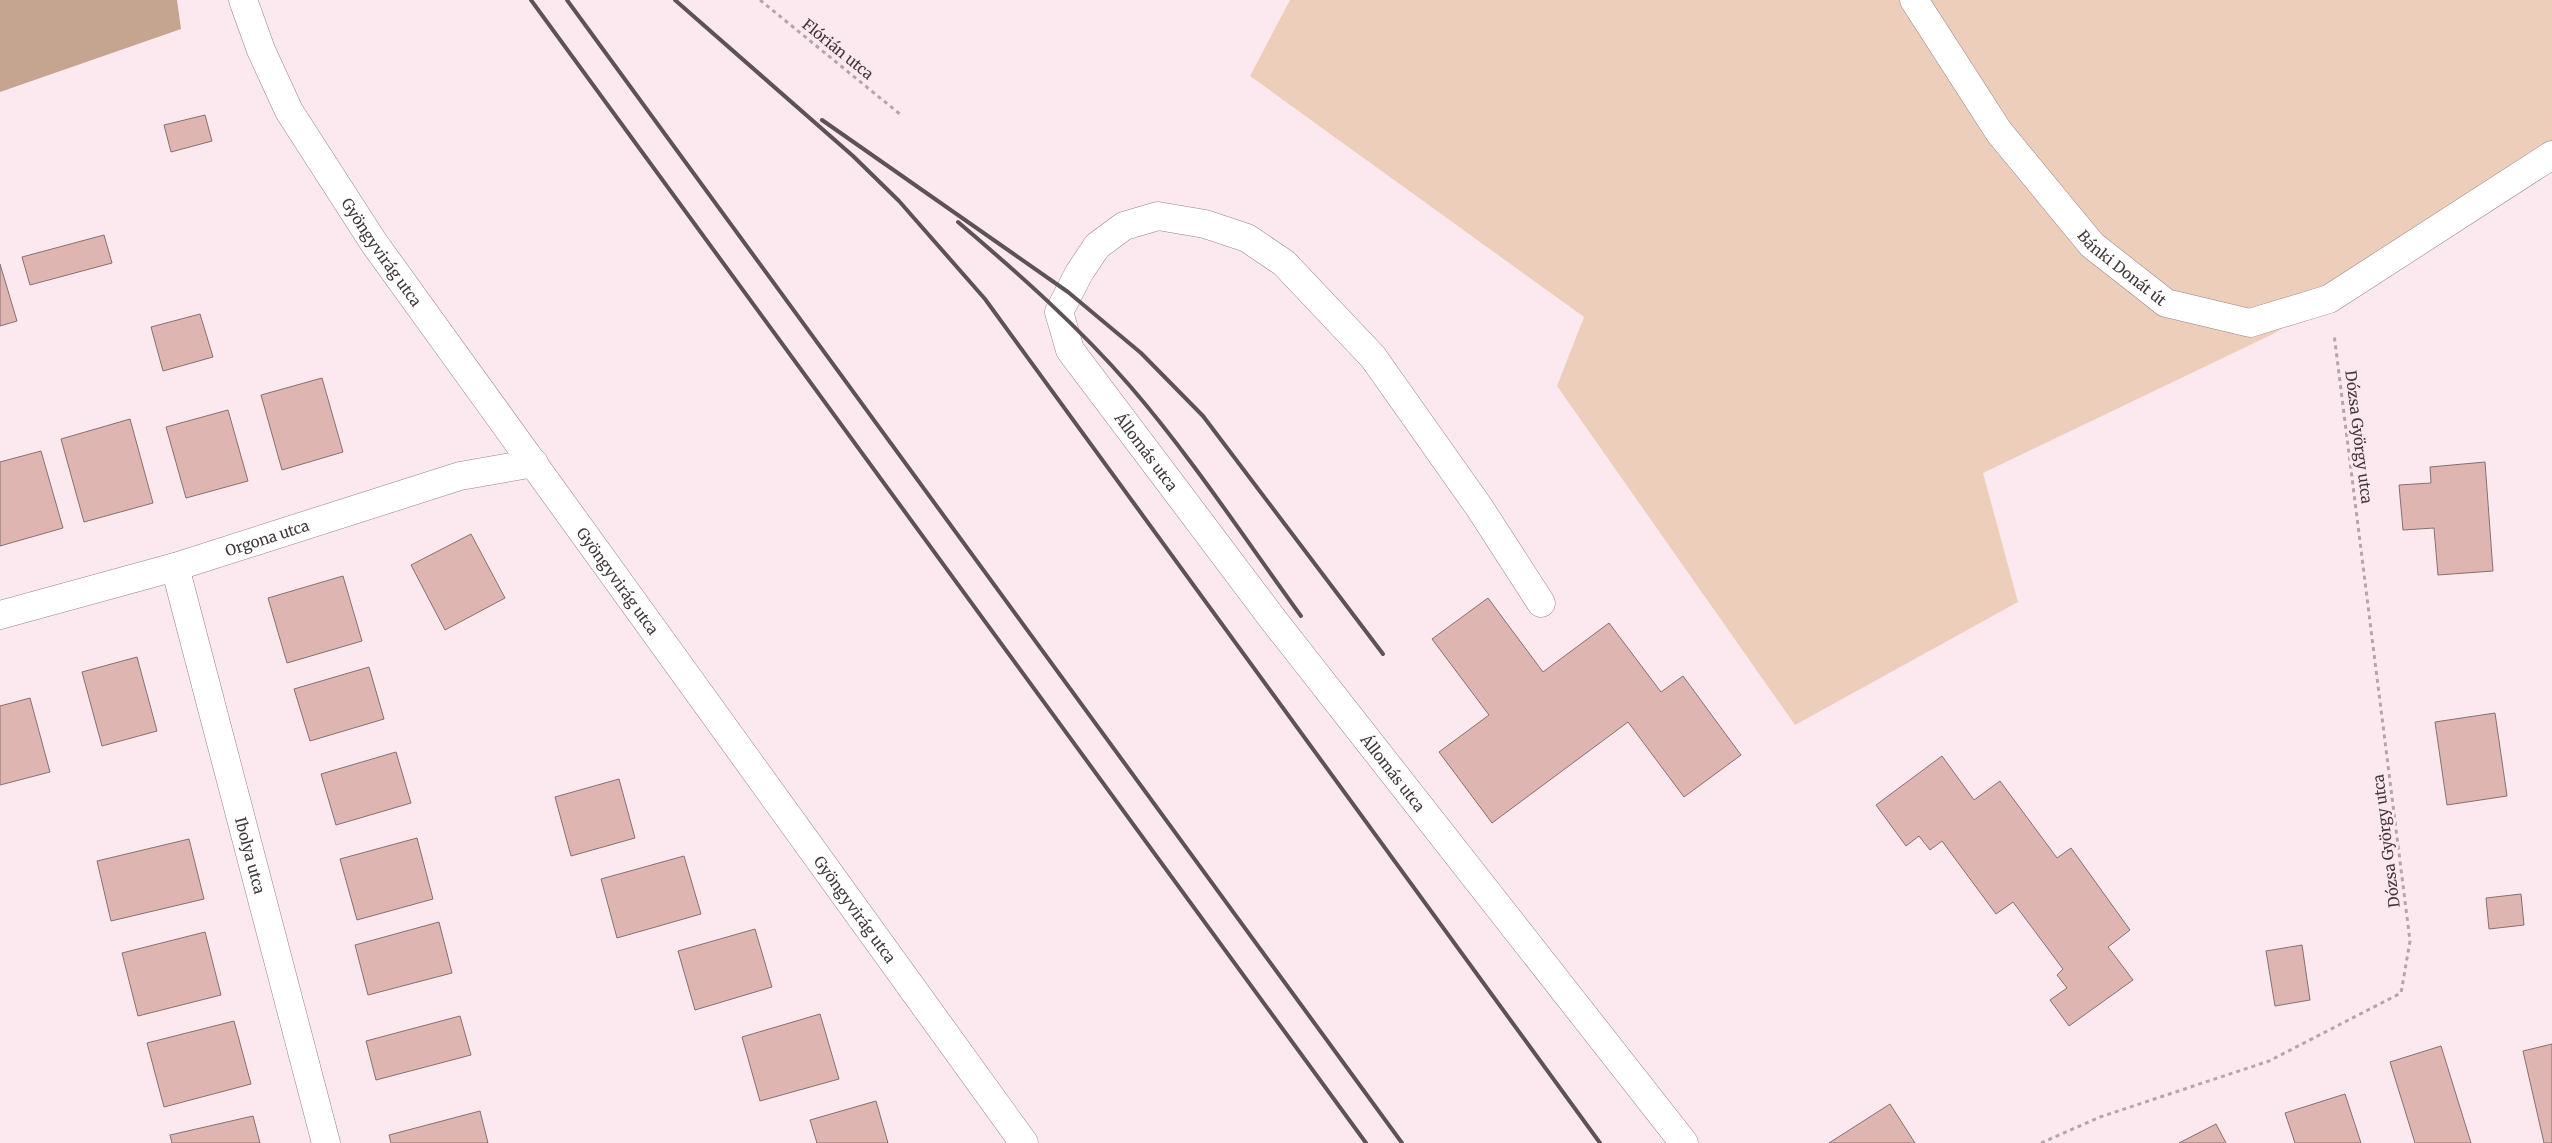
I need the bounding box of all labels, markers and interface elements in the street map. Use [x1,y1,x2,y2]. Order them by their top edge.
street label: Flórián utca [799,15,877,83]
street label: Gyöngyvirág utca [338,194,426,310]
street label: Bánki Donát út [2074,226,2171,309]
street label: Dózsa György utca [2341,369,2377,505]
street label: Állomás utca [1110,407,1182,494]
street label: Orgona utca [223,515,311,560]
street label: Gyöngyvirág utca [573,524,663,638]
street label: Állomás utca [1356,729,1429,815]
street label: Dózsa György utca [2368,773,2404,909]
street label: Ibolya utca [231,815,270,896]
street label: Gyöngyvirág utca [810,852,900,966]

